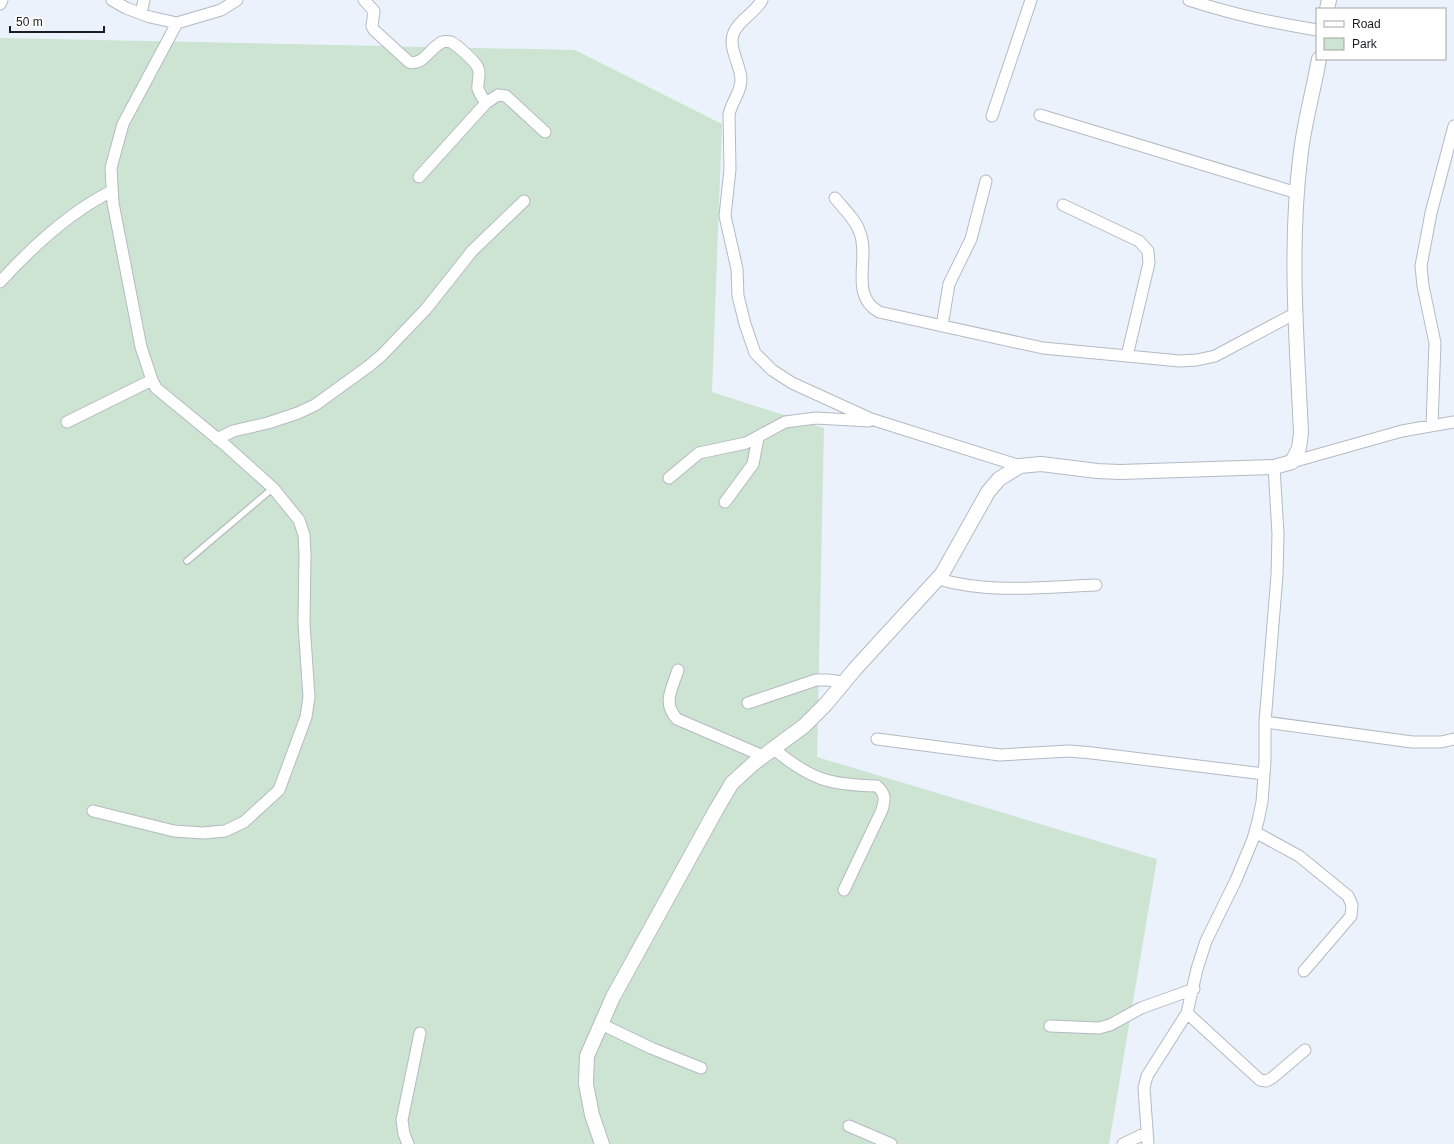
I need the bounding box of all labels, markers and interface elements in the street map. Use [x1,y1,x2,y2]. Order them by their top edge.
scale bar [10,8,104,34]
legend [1316,8,1446,60]
text: 50 m [16,15,43,29]
text: Road [1352,17,1381,31]
text: Park [1352,37,1378,51]

